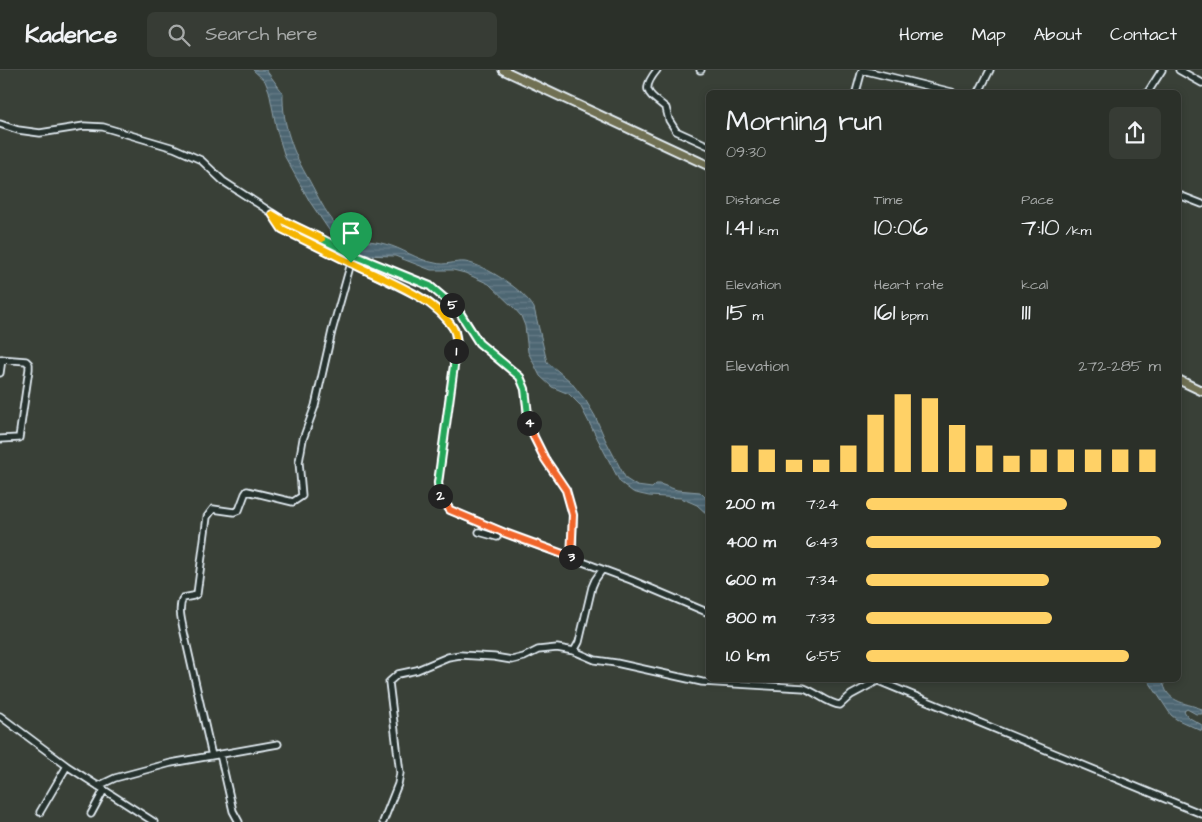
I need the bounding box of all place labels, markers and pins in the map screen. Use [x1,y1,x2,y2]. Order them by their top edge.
pin [330,212,372,263]
pin: 5 [440,292,464,318]
pin: 1 [444,338,468,364]
pin: 4 [516,410,542,436]
pin: 2 [428,484,452,508]
pin: 3 [558,544,584,570]

